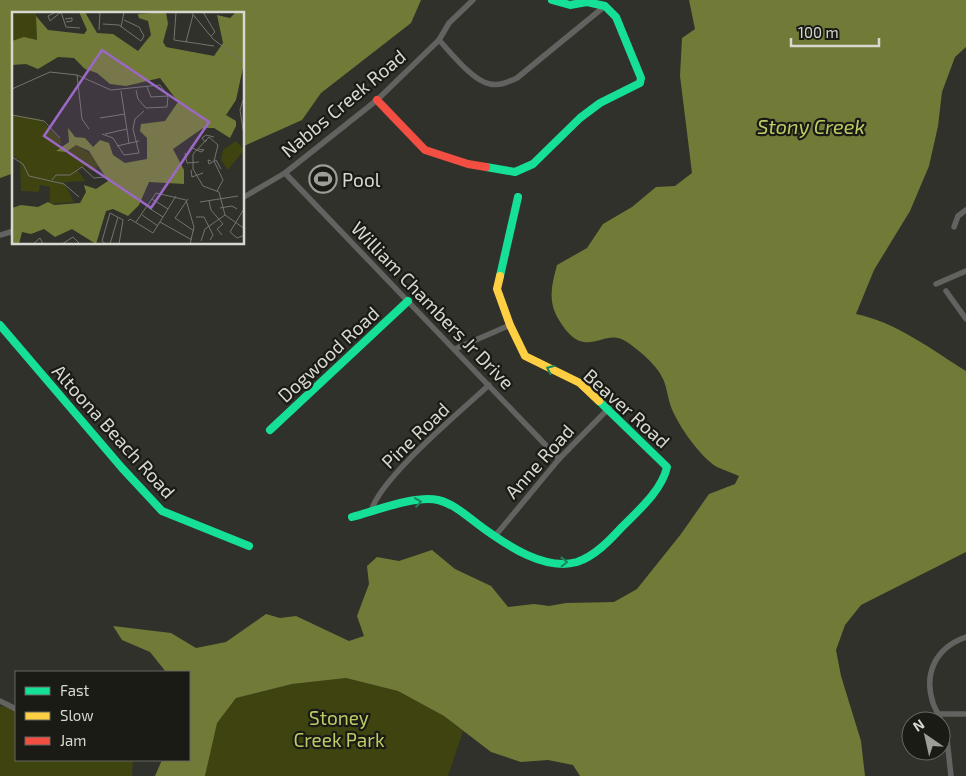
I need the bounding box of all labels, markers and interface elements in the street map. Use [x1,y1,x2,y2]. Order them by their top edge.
inset map [12,12,245,245]
scale bar [791,15,878,47]
text: 100 m [798,23,839,41]
street label: Nabbs Creek Road [276,44,410,162]
water label: Stony Creek [757,114,865,139]
sports icon: Pool [308,164,338,194]
place label: Pool [342,168,381,191]
street label: William Chambers Jr Drive [347,216,519,394]
street label: Dogwood Road [273,301,383,407]
street label: Altoona Beach Road [48,359,180,503]
street label: Beaver Road [579,363,675,453]
one-way arrow [546,365,555,376]
street label: Pine Road [376,397,454,473]
street label: Anne Road [500,419,578,503]
one-way arrow [415,497,423,508]
one-way arrow [560,557,568,567]
legend [15,671,190,761]
text: Fast [60,681,90,699]
text: Slow [60,706,94,724]
park label: Stoney Creek Park [293,706,385,751]
north arrow [901,711,951,761]
text: N [910,715,927,735]
text: Jam [60,731,86,749]

